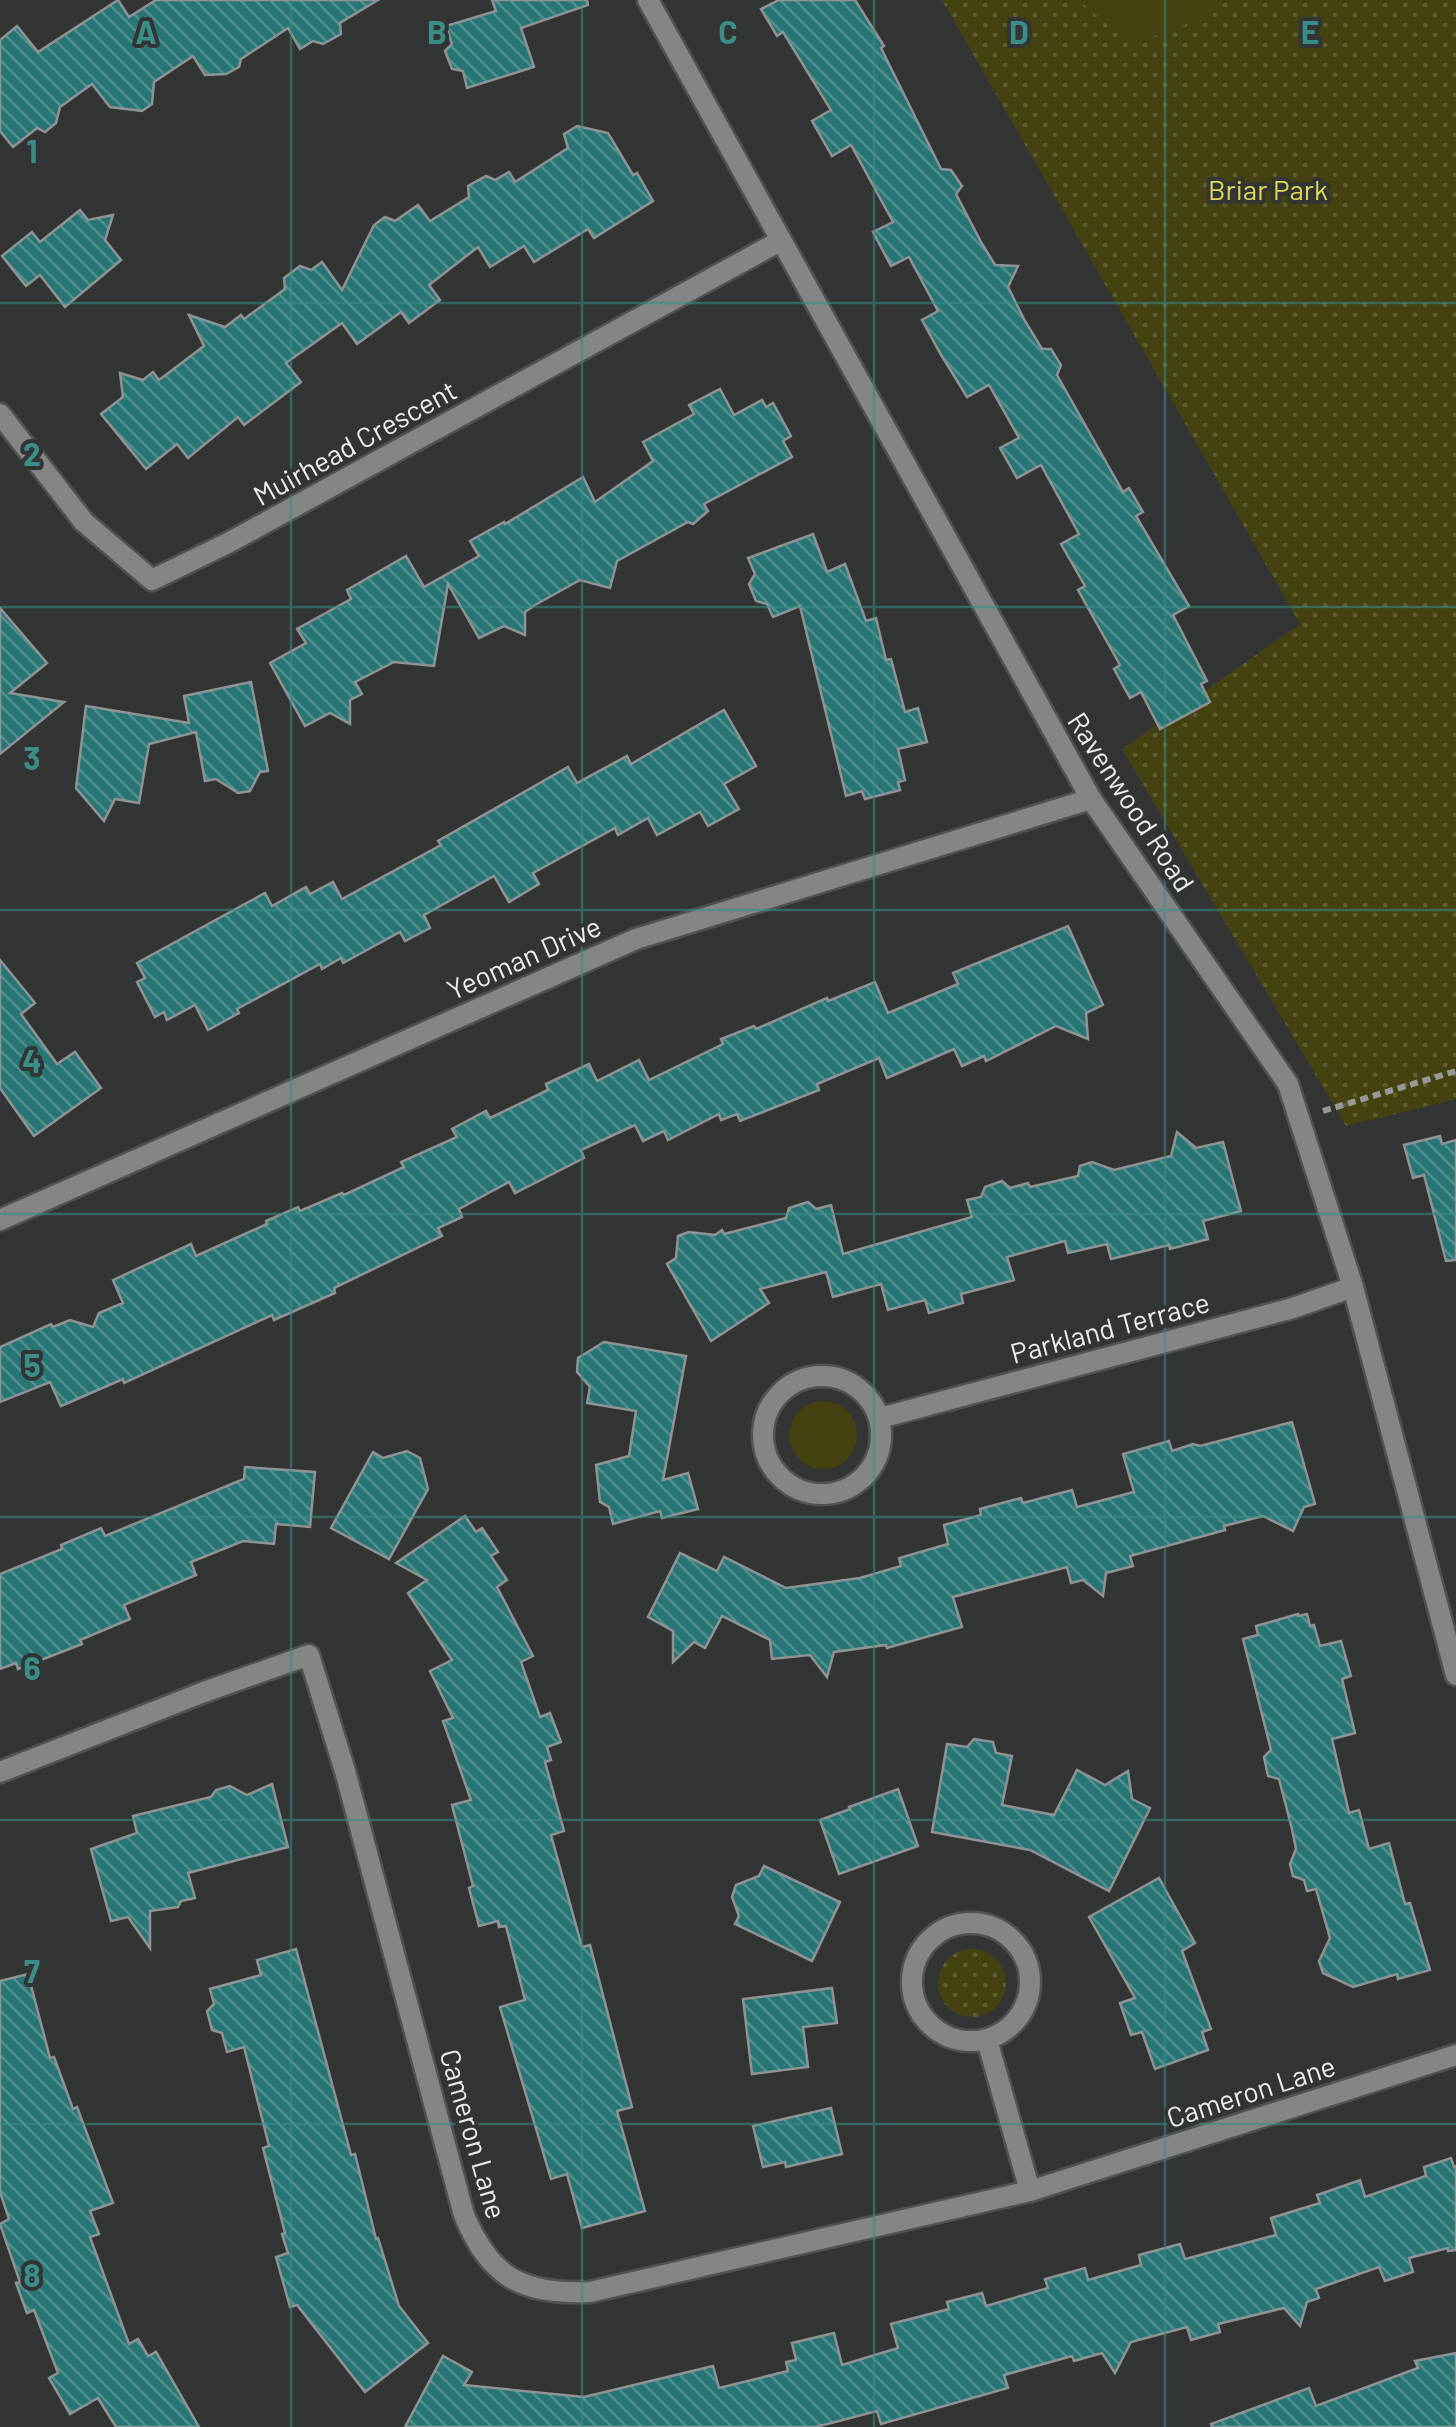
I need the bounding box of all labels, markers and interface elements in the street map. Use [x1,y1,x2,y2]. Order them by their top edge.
text: A [135,12,157,50]
text: B [427,12,447,50]
text: C [718,12,738,50]
text: D [1009,12,1029,50]
text: E [1301,12,1319,50]
text: 1 [26,131,38,169]
park label: Briar Park [1208,172,1328,206]
street label: Muirhead Crescent [247,372,462,512]
text: 2 [23,434,41,472]
street label: Ravenwood Road [1061,705,1202,897]
text: 3 [23,738,41,776]
street label: Yeoman Drive [441,908,606,1006]
text: 4 [22,1041,42,1079]
street label: Parkland Terrace [1007,1284,1213,1370]
text: 5 [23,1345,41,1383]
text: 6 [23,1648,41,1686]
text: 7 [24,1951,40,1989]
street label: Cameron Lane [433,2045,514,2223]
street label: Cameron Lane [1162,2048,1339,2134]
text: 8 [23,2255,41,2293]

